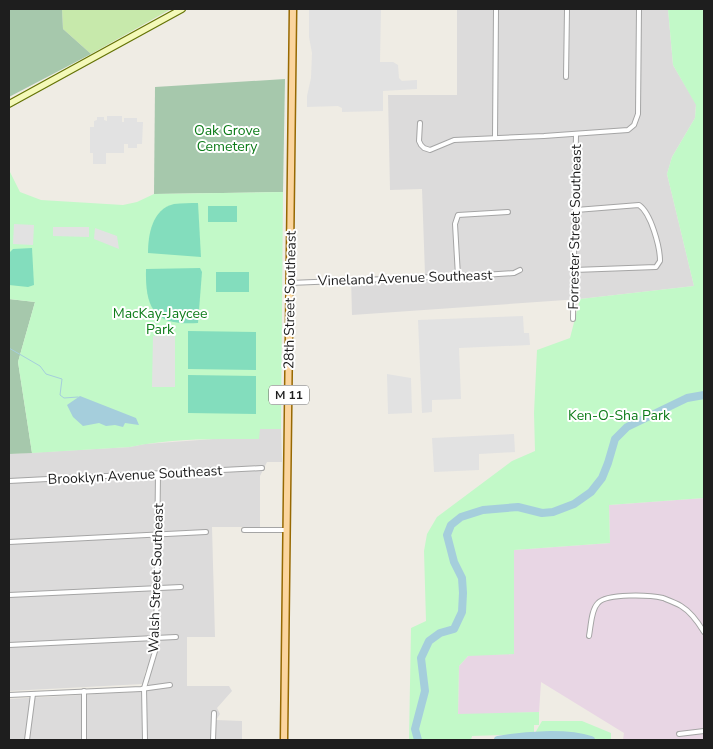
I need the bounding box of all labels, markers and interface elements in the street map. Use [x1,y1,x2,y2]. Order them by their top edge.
park label: Oak Grove Cemetery [194,121,260,156]
street label: Forrester Street Southeast [564,144,586,310]
street label: 28th Street Southeast [279,230,301,369]
street label: Vineland Avenue Southeast [317,265,493,291]
park label: MacKay-Jaycee Park [113,304,207,339]
road number: M 11 [269,386,309,404]
park label: Ken-O-Sha Park [568,406,671,425]
street label: Brooklyn Avenue Southeast [47,461,223,489]
street label: Walsh Street Southeast [144,503,168,653]

